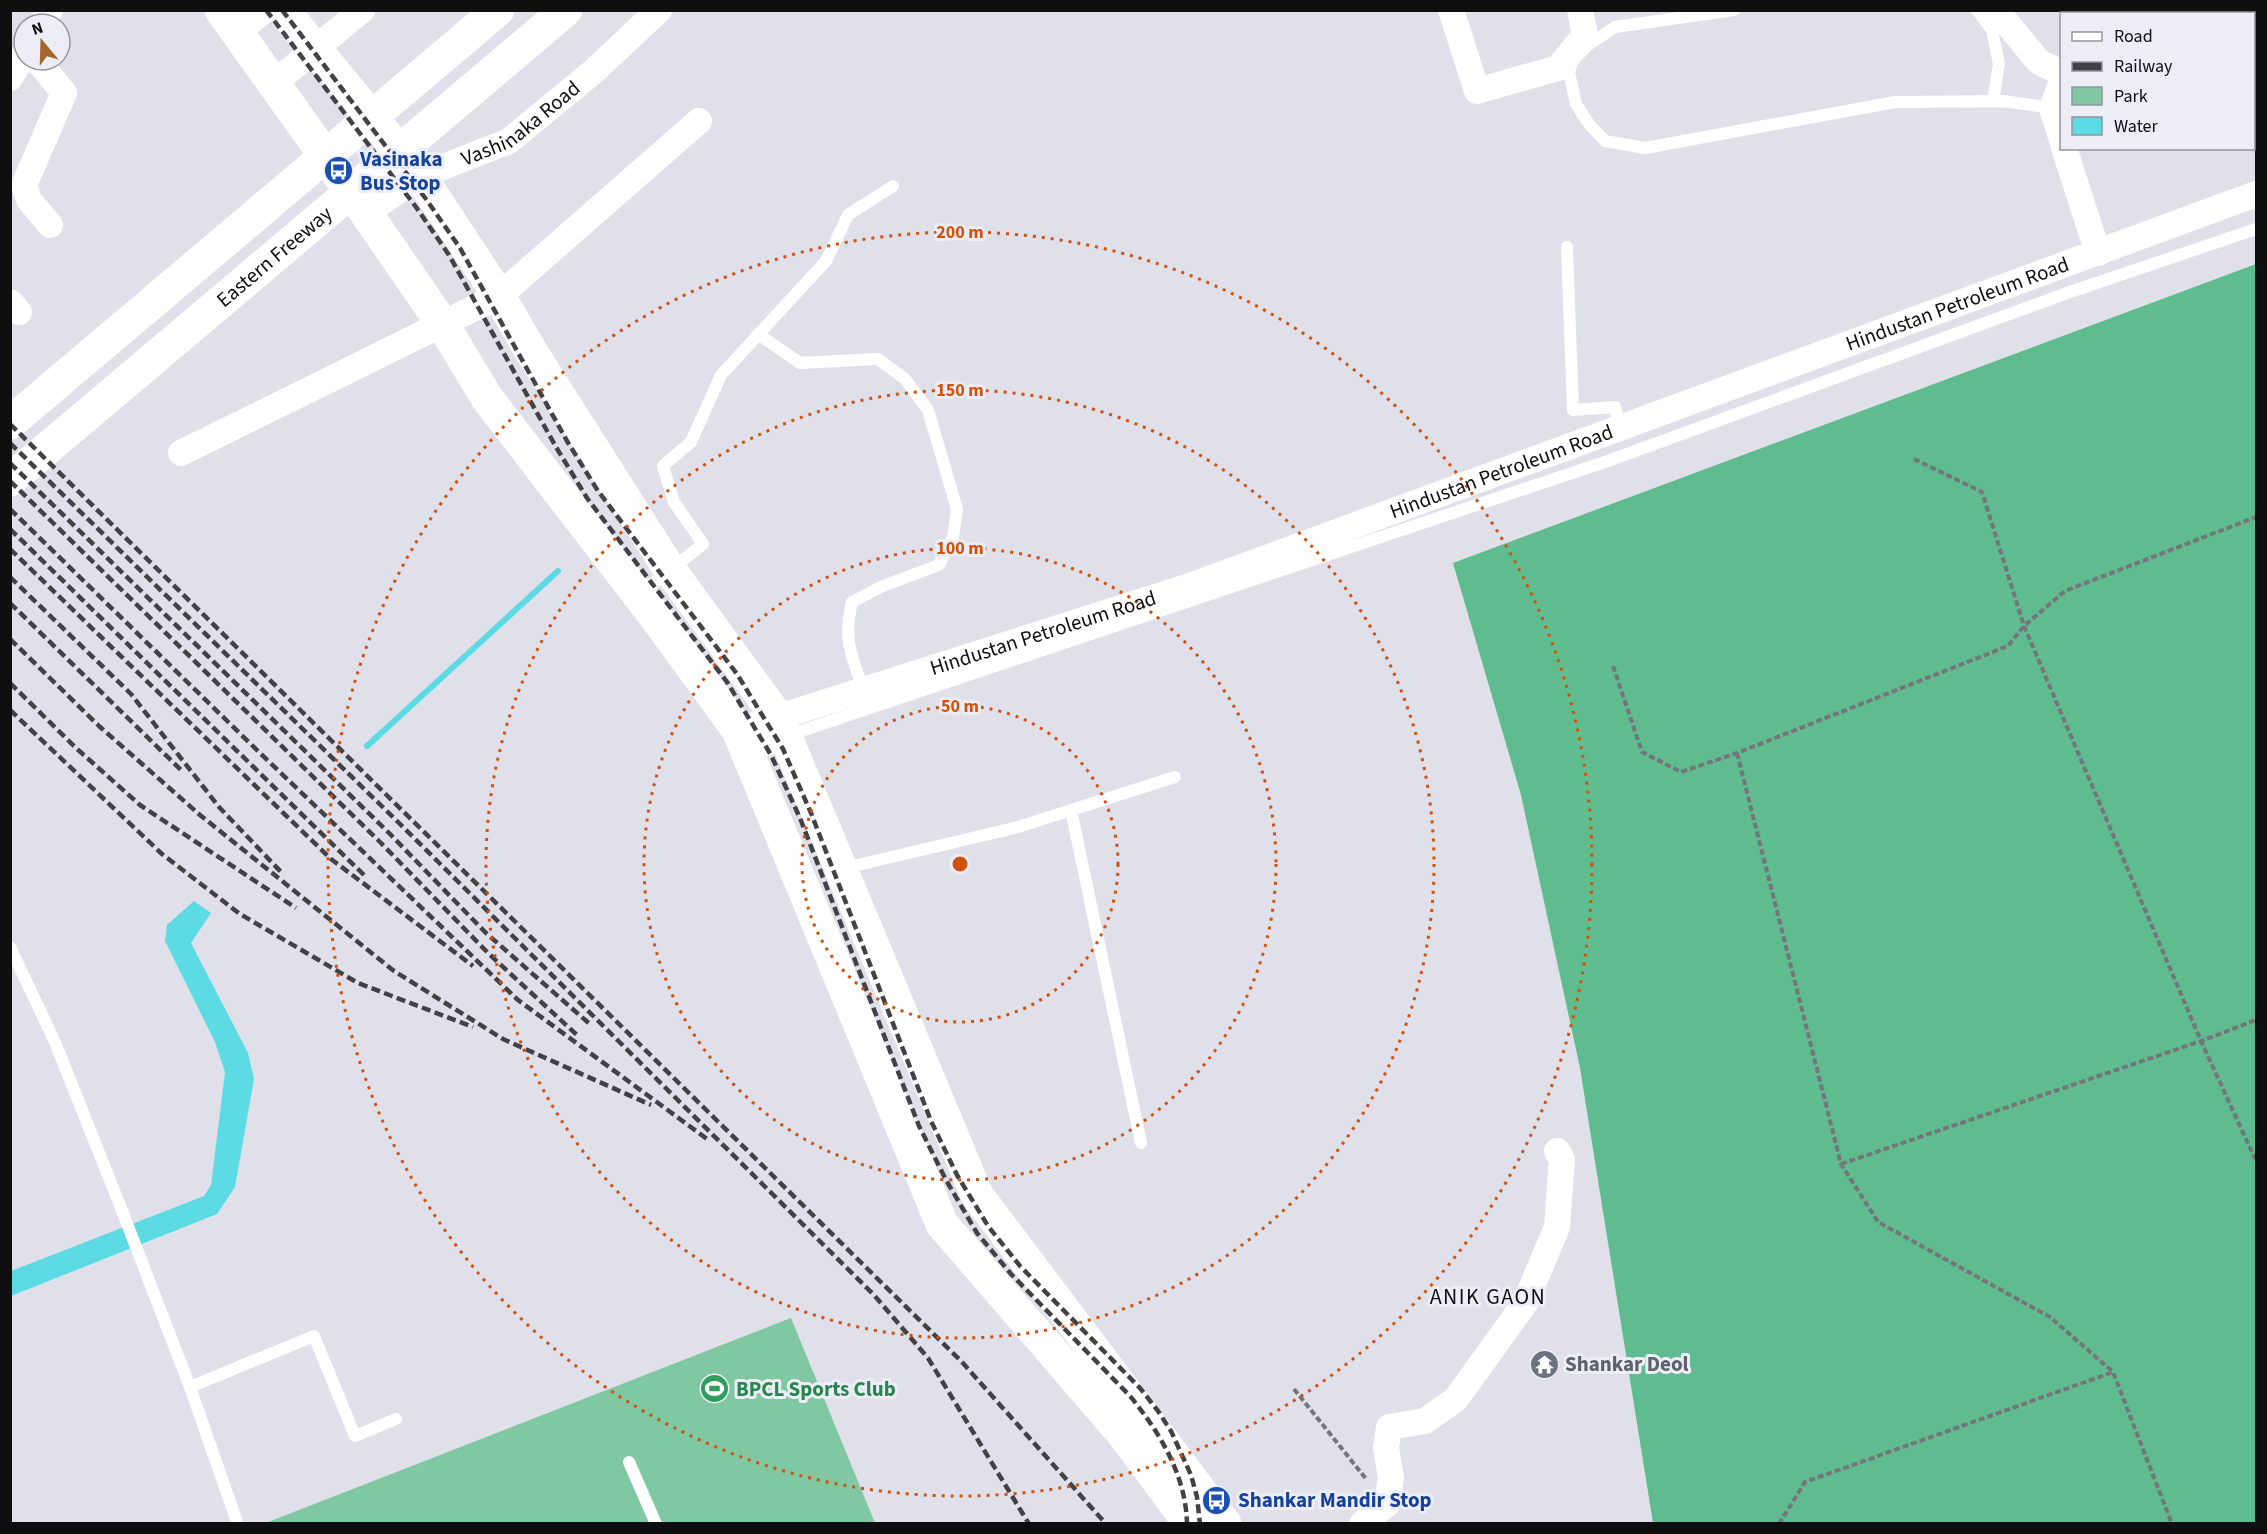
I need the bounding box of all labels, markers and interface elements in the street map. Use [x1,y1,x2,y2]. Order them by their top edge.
north arrow [12,12,72,72]
legend [2060,12,2255,150]
text: N [29,17,46,41]
text: Road [2114,24,2153,49]
text: Railway [2114,54,2173,79]
street label: Vashinaka Road [457,73,587,173]
text: Park [2114,84,2148,109]
text: Water [2114,114,2158,139]
place label: Vasinaka Bus Stop [359,144,443,198]
bus stop icon: Vasinaka Bus Stop [323,155,355,187]
street label: Eastern Freeway [210,199,339,314]
text: 200 m [936,220,984,245]
street label: Hindustan Petroleum Road [1841,249,2073,359]
text: 150 m [936,378,984,403]
street label: Hindustan Petroleum Road [1385,417,1617,526]
text: 100 m [936,536,984,561]
street label: Hindustan Petroleum Road [926,583,1160,683]
text: 50 m [941,694,979,719]
centre of rings [950,854,970,874]
district label: ANIK GAON [1430,1281,1546,1313]
temple icon: Shankar Deol [1528,1348,1560,1380]
place label: Shankar Deol [1565,1349,1689,1379]
sports icon: BPCL Sports Club [699,1373,731,1405]
place label: BPCL Sports Club [736,1374,896,1404]
bus stop icon: Shankar Mandir Stop [1201,1484,1233,1516]
place label: Shankar Mandir Stop [1238,1485,1432,1515]

